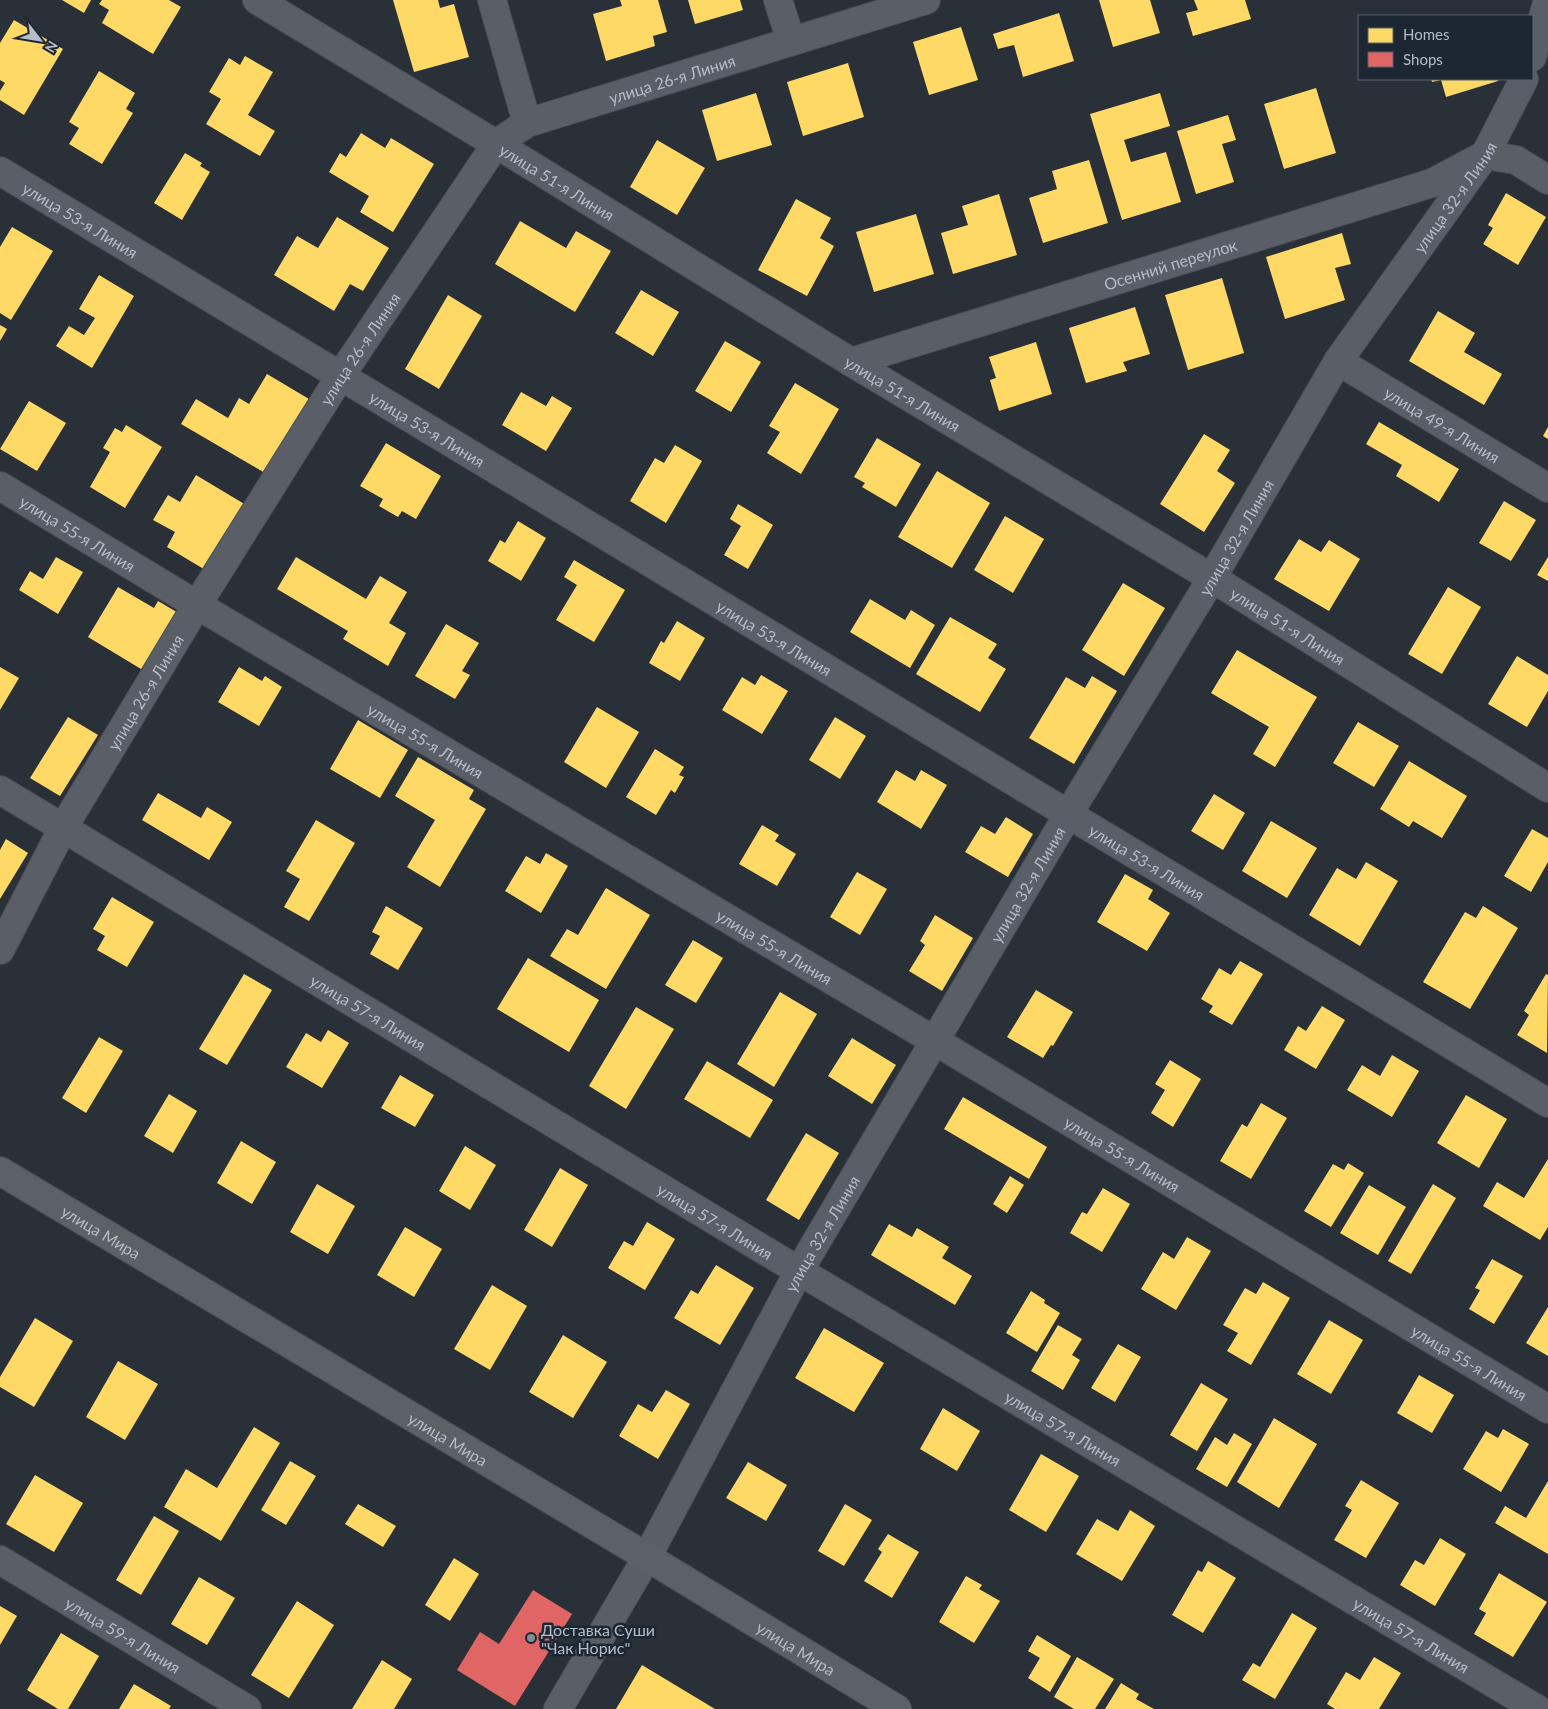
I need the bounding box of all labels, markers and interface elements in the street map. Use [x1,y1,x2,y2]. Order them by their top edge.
north arrow [15,15,65,65]
legend [1358,15,1533,80]
text: Homes [1403,25,1449,43]
text: N [42,38,62,56]
street label: улица 26-я Линия [606,50,737,107]
text: Shops [1403,50,1443,68]
street label: улица 32-я Линия [1409,138,1500,256]
street label: улица 51-я Линия [496,139,618,224]
street label: улица 53-я Линия [19,178,142,261]
street label: Осенний переулок [1101,234,1240,293]
street label: улица 26-я Линия [315,289,403,408]
street label: улица 51-я Линия [842,351,964,435]
street label: улица 49-я Линия [1381,382,1503,466]
street label: улица 53-я Линия [366,386,489,470]
street label: улица 32-я Линия [1194,476,1277,599]
street label: улица 55-я Линия [17,491,139,575]
street label: улица 51-я Линия [1227,583,1349,668]
street label: улица 53-я Линия [713,595,836,679]
street label: улица 26-я Линия [103,631,187,753]
street label: улица 55-я Линия [365,699,487,782]
street label: улица 53-я Линия [1086,820,1208,904]
street label: улица 32-я Линия [986,823,1069,946]
street label: улица 55-я Линия [713,905,836,988]
street label: улица 57-я Линия [307,970,429,1054]
street label: улица 55-я Линия [1061,1112,1184,1195]
street label: улица 32-я Линия [780,1172,863,1295]
street label: улица 57-я Линия [654,1179,776,1263]
street label: улица Мира [58,1201,144,1262]
street label: улица 55-я Линия [1409,1320,1531,1404]
street label: улица 57-я Линия [1002,1386,1125,1470]
street label: улица Мира [405,1408,491,1469]
street label: улица 59-я Линия [62,1592,184,1676]
street label: улица 57-я Линия [1350,1593,1473,1676]
street label: улица Мира [753,1617,839,1679]
place label: Доставка Суши "Чак Норис" [541,1620,655,1657]
marker: Доставка Суши "Чак Норис" [525,1632,537,1644]

